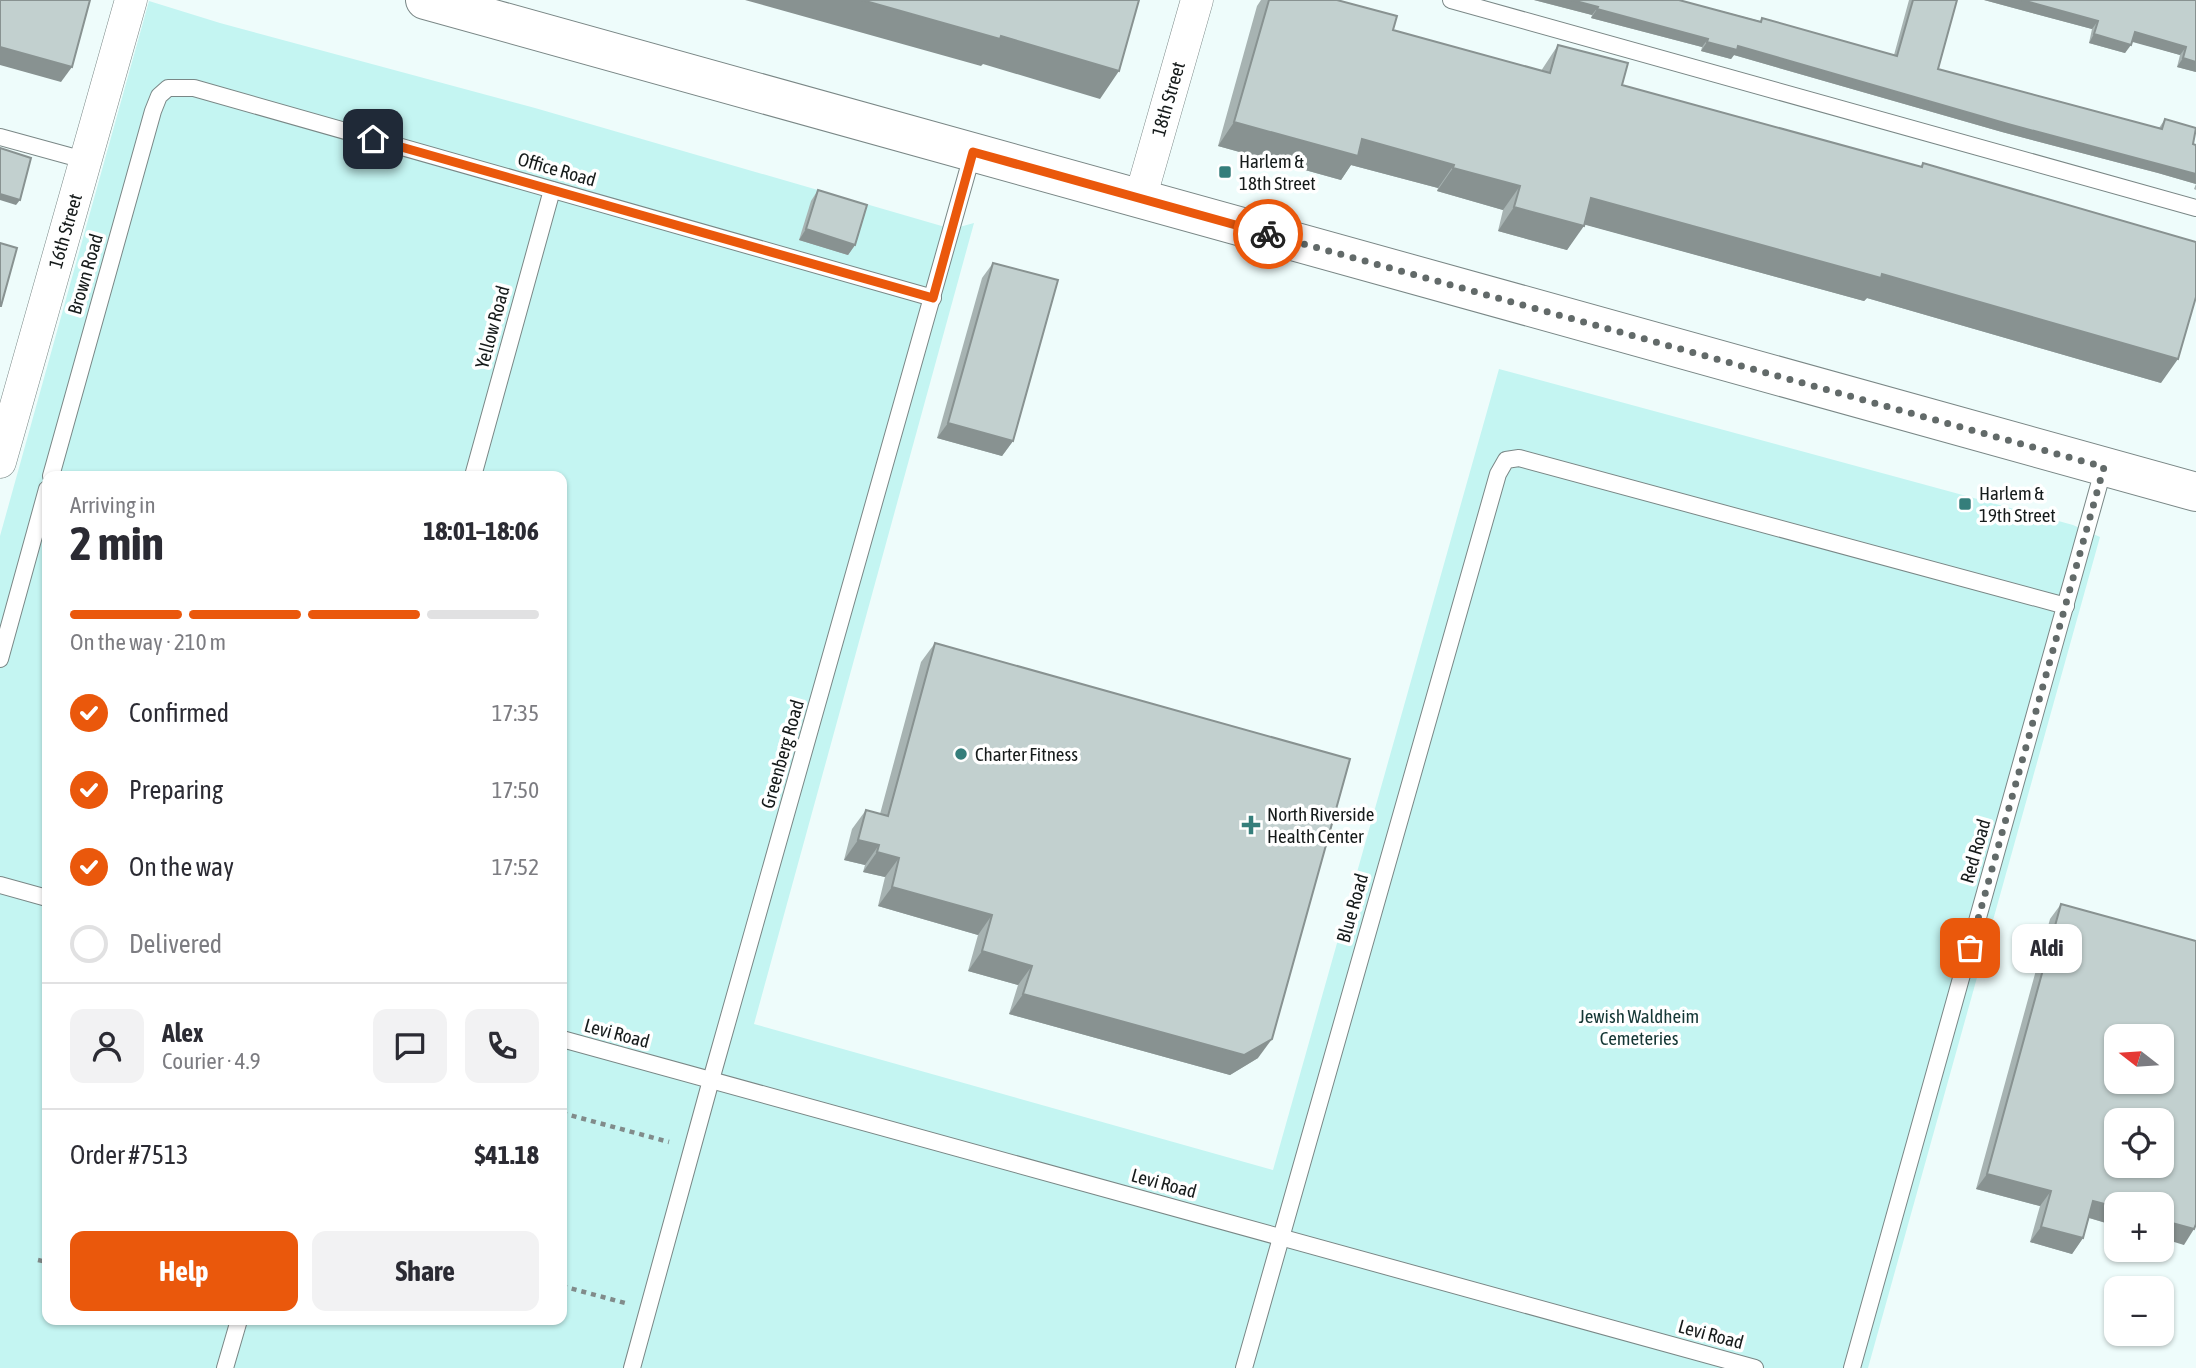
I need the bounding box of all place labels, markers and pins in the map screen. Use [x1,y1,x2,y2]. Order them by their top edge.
pin [343,109,403,169]
place label: Harlem & 18th Street [1239,150,1316,194]
marker: Harlem & 18th Street [1217,164,1233,180]
place label: Harlem & 19th Street [1979,482,2056,526]
marker: Harlem & 19th Street [1957,496,1973,512]
place label: Charter Fitness [975,743,1078,765]
marker: Charter Fitness [953,746,969,762]
place label: North Riverside Health Center [1267,803,1374,847]
marker: North Riverside Health Center [1241,815,1261,835]
pin [1940,918,2000,978]
callout: Aldi [2012,923,2082,972]

